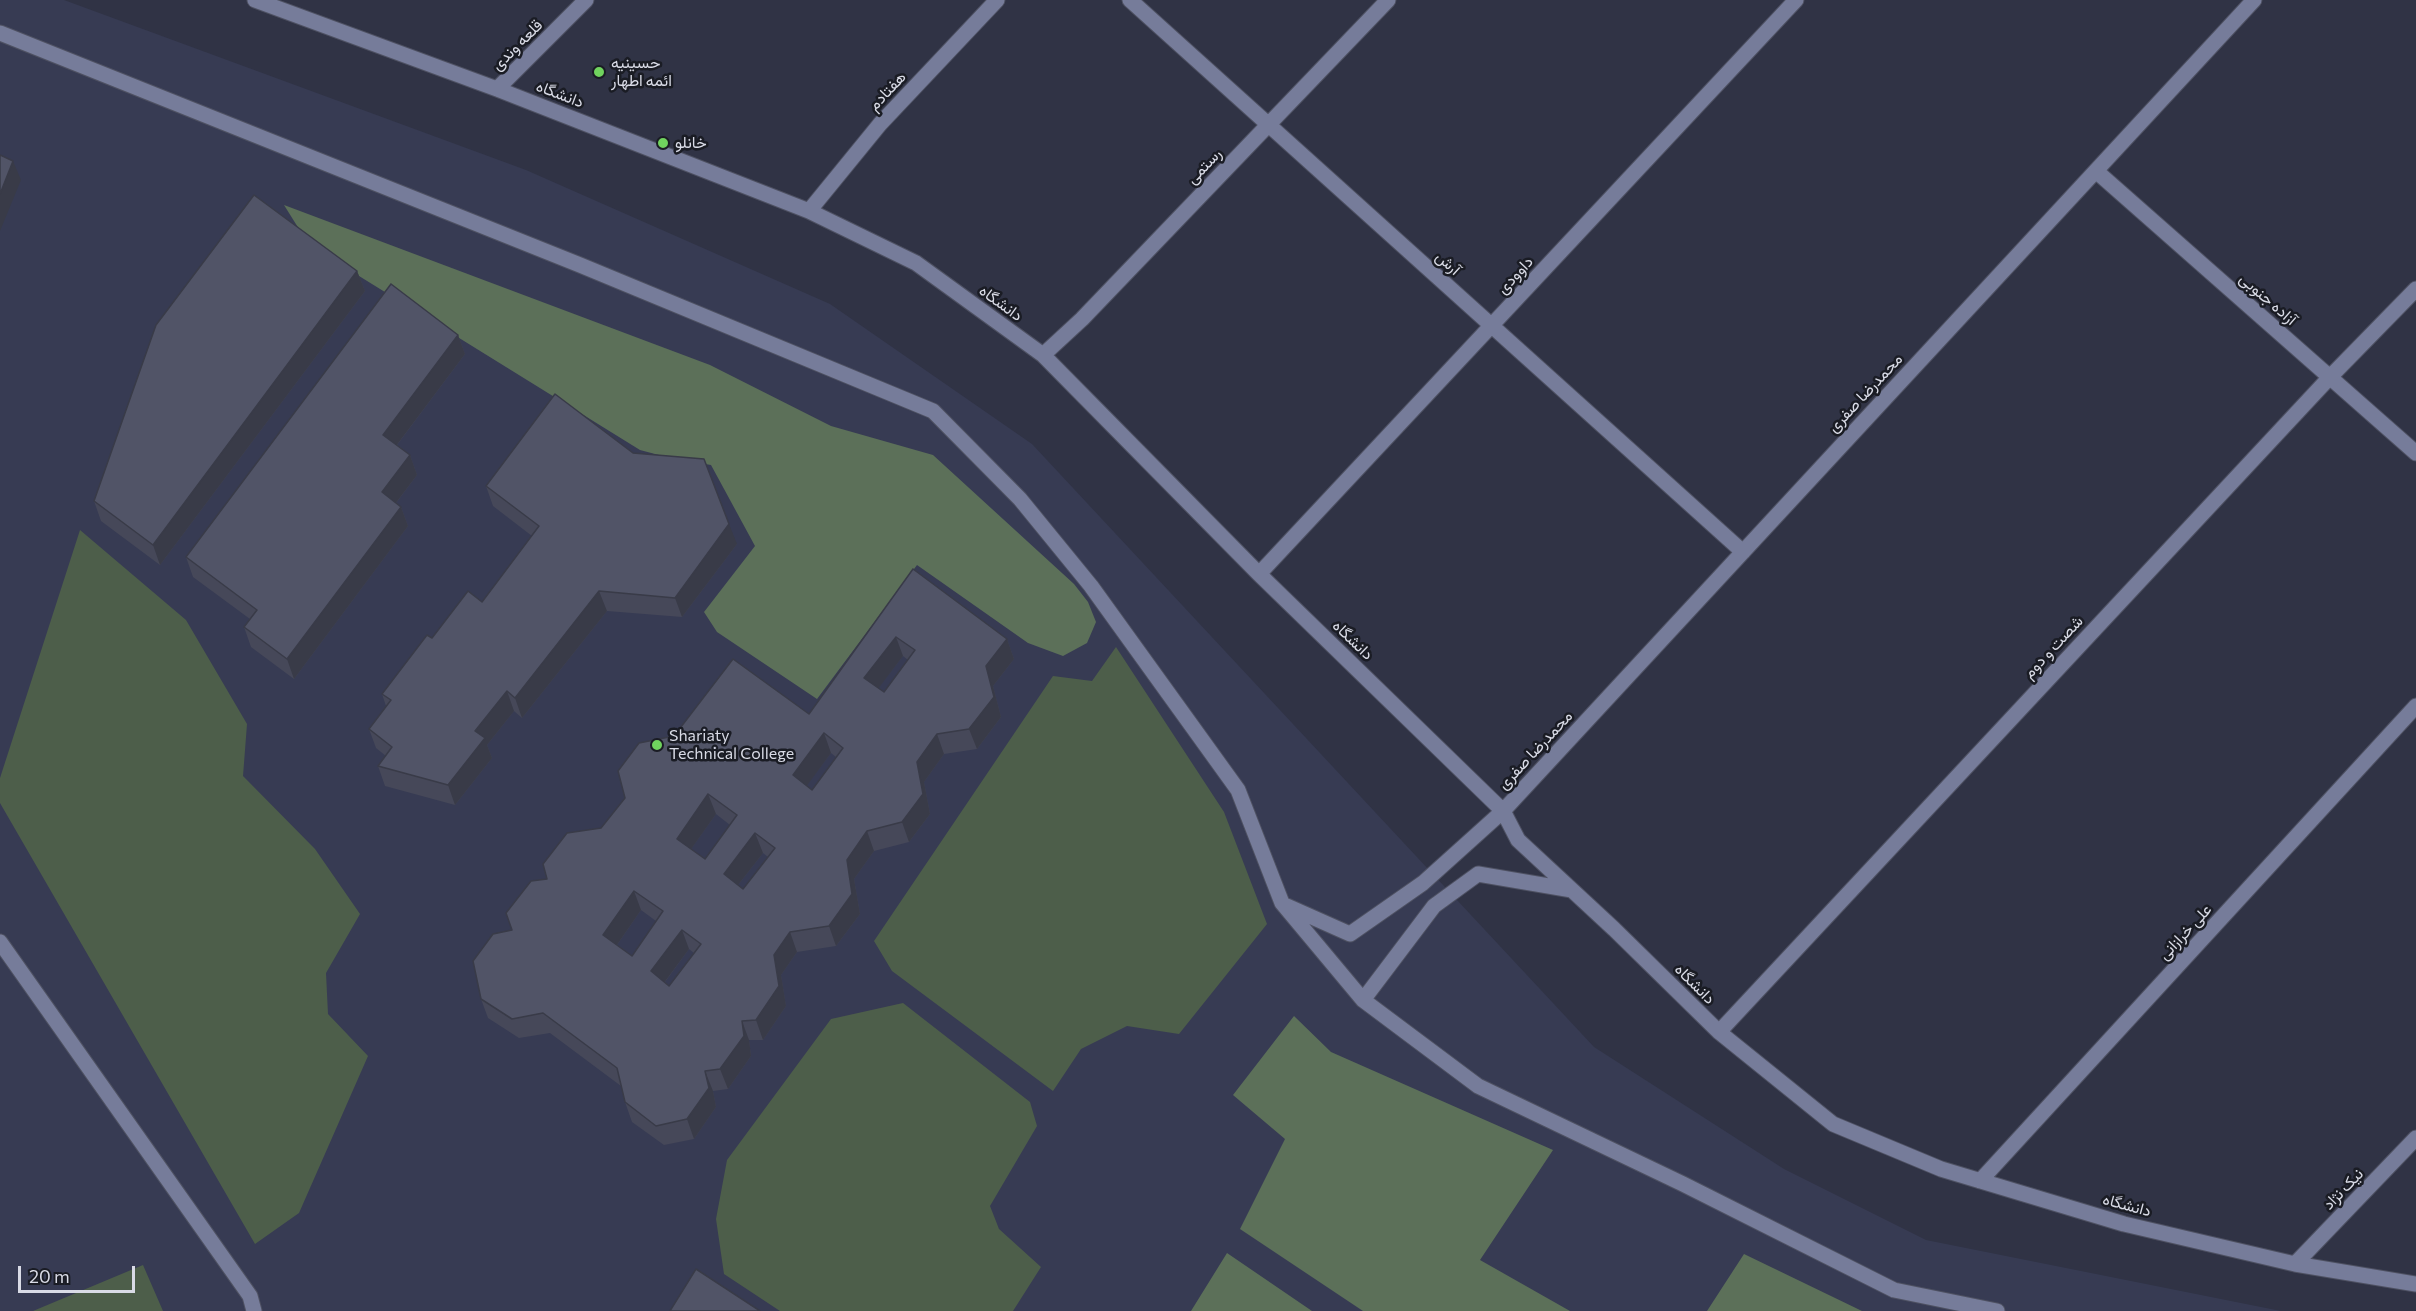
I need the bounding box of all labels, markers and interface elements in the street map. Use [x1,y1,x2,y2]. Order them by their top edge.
street label: قلعه وندی [487,15,547,75]
place label: حسینیه ائمه اطهار [611,53,672,91]
marker: حسینیه ائمه اطهار [592,65,606,79]
street label: هفتادم [864,67,910,115]
street label: دانشگاه [534,76,586,112]
place label: خانلو [675,133,707,153]
marker: خانلو [656,136,670,150]
street label: رستمی [1182,144,1226,188]
street label: آرش [1432,247,1464,279]
street label: داوودی [1493,252,1537,298]
street label: آزاده جنوبی [2235,269,2301,329]
street label: دانشگاه [975,281,1027,325]
street label: محمدرضا صفری [1824,350,1906,436]
street label: شصت و دوم [2019,612,2087,682]
street label: دانشگاه [1329,616,1377,664]
street label: محمدرضا صفری [1494,707,1576,793]
place label: Shariaty Technical College [669,726,794,764]
marker: Shariaty Technical College [650,738,664,752]
street label: علی خرازانی [2154,900,2216,964]
street label: دانشگاه [1671,960,1719,1008]
street label: نیک نژاد [2319,1164,2367,1214]
street label: دانشگاه [2101,1189,2153,1221]
scale bar [21,1254,138,1292]
text: 20 m [29,1265,70,1287]

